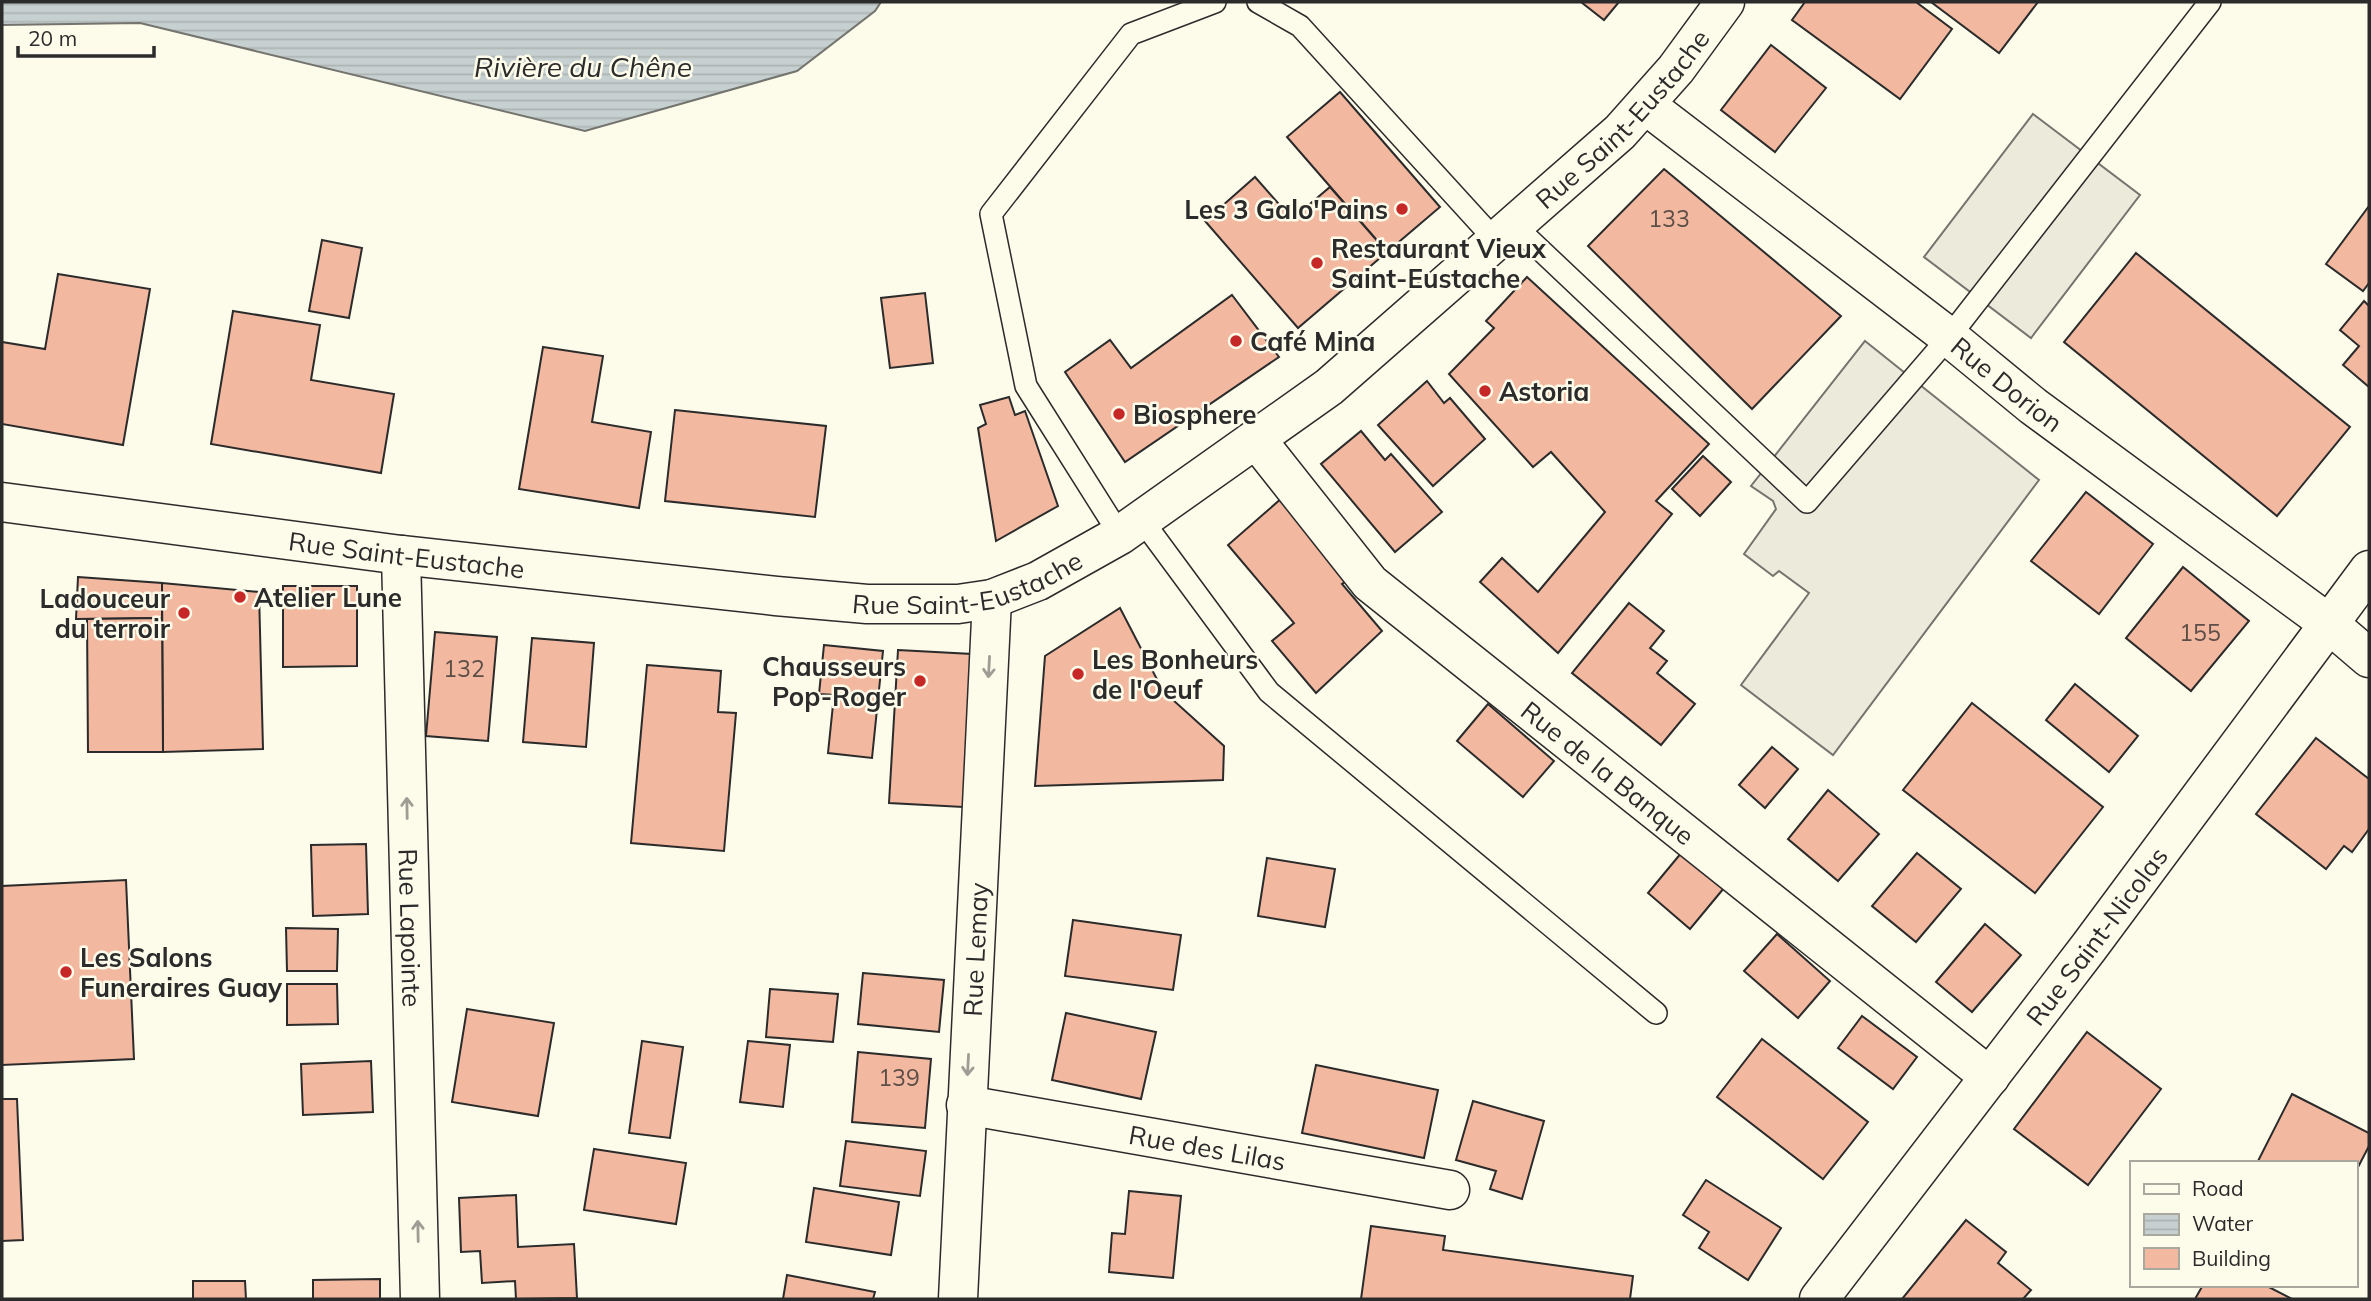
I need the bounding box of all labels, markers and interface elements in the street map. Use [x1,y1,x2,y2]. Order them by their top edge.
scale bar [18,14,154,58]
street label: Rue Saint-Eustache [1528,23,1716,215]
text: 20 m [28,25,77,51]
water label: Rivière du Chêne [474,49,692,84]
place label: Les 3 Galo'Pains [1184,193,1388,226]
marker: Les 3 Galo'Pains [1394,201,1410,217]
house number: 133 [1648,204,1690,233]
place label: Restaurant Vieux Saint-Eustache [1331,232,1547,295]
marker: Restaurant Vieux Saint-Eustache [1309,255,1325,271]
place label: Café Mina [1250,325,1375,358]
street label: Rue Dorion [1945,329,2069,439]
marker: Café Mina [1228,333,1244,349]
place label: Astoria [1499,375,1589,408]
marker: Astoria [1477,383,1493,399]
place label: Biosphere [1133,398,1256,431]
marker: Biosphere [1111,406,1127,422]
street label: Rue Saint-Eustache [287,524,526,585]
street label: Rue Saint-Eustache [851,543,1088,621]
place label: Atelier Lune [254,581,402,614]
place label: Ladouceur du terroir [40,582,171,645]
marker: Atelier Lune [232,589,248,605]
marker: Ladouceur du terroir [176,605,192,621]
house number: 155 [2179,618,2221,647]
place label: Les Bonheurs de l'Oeuf [1092,643,1258,706]
place label: Chausseurs Pop-Roger [762,650,907,713]
house number: 132 [443,654,485,683]
one-way arrow [982,655,995,678]
marker: Les Bonheurs de l'Oeuf [1070,666,1086,682]
marker: Chausseurs Pop-Roger [912,673,928,689]
street label: Rue de la Banque [1515,694,1701,852]
one-way arrow [401,796,414,819]
street label: Rue Saint-Nicolas [2019,840,2174,1032]
street label: Rue Lapointe [392,848,429,1008]
street label: Rue Lemay [955,881,995,1017]
place label: Les Salons Funeraires Guay [80,941,283,1004]
marker: Les Salons Funeraires Guay [58,964,74,980]
one-way arrow [961,1054,974,1077]
house number: 139 [878,1063,920,1092]
street label: Rue des Lilas [1126,1117,1288,1177]
legend [2130,1161,2357,1287]
text: Road [2192,1175,2243,1201]
text: Water [2192,1210,2253,1236]
one-way arrow [412,1220,425,1243]
text: Building [2192,1245,2271,1271]

